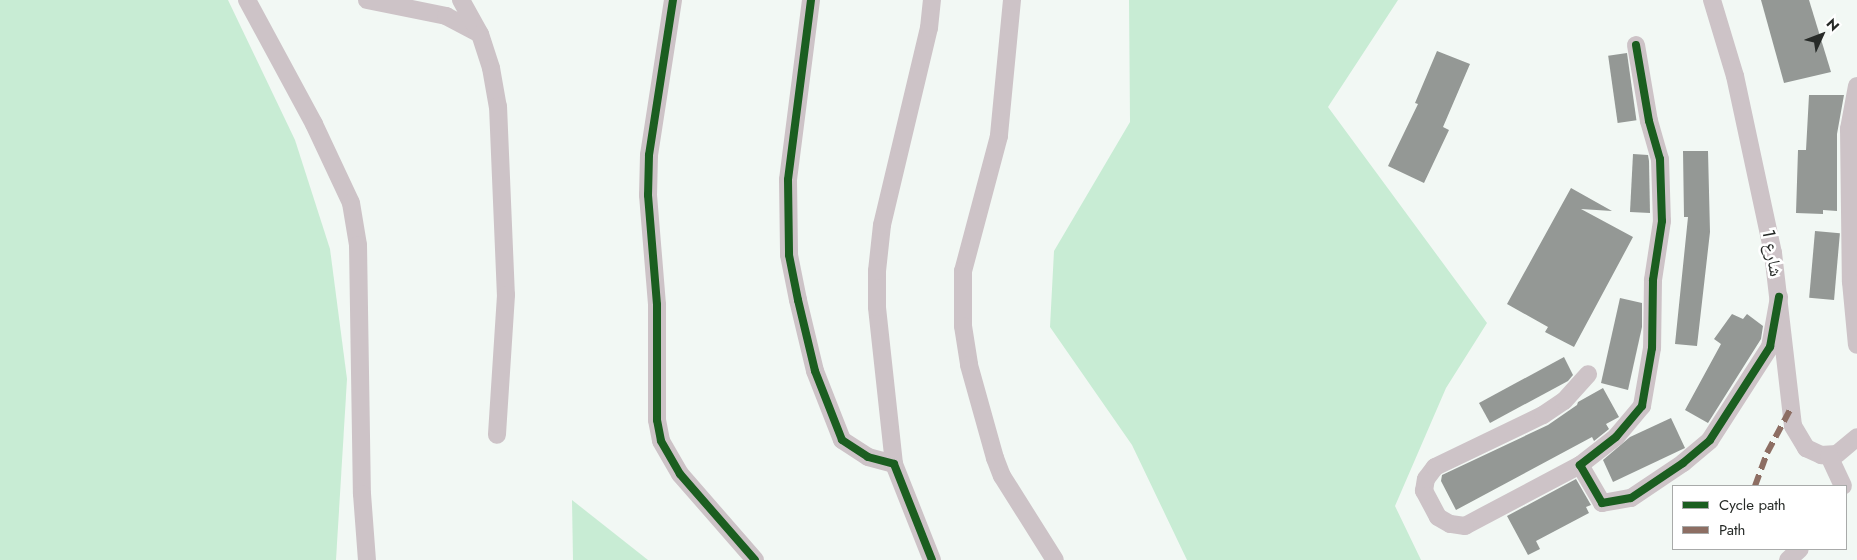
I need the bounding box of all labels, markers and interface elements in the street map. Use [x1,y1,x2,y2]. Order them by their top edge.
north arrow [1797,10,1847,60]
text: N [1822,14,1844,36]
street label: شارع 1 [1757,228,1787,278]
legend [1672,485,1847,550]
text: Cycle path [1719,494,1786,516]
text: Path [1719,519,1745,541]

